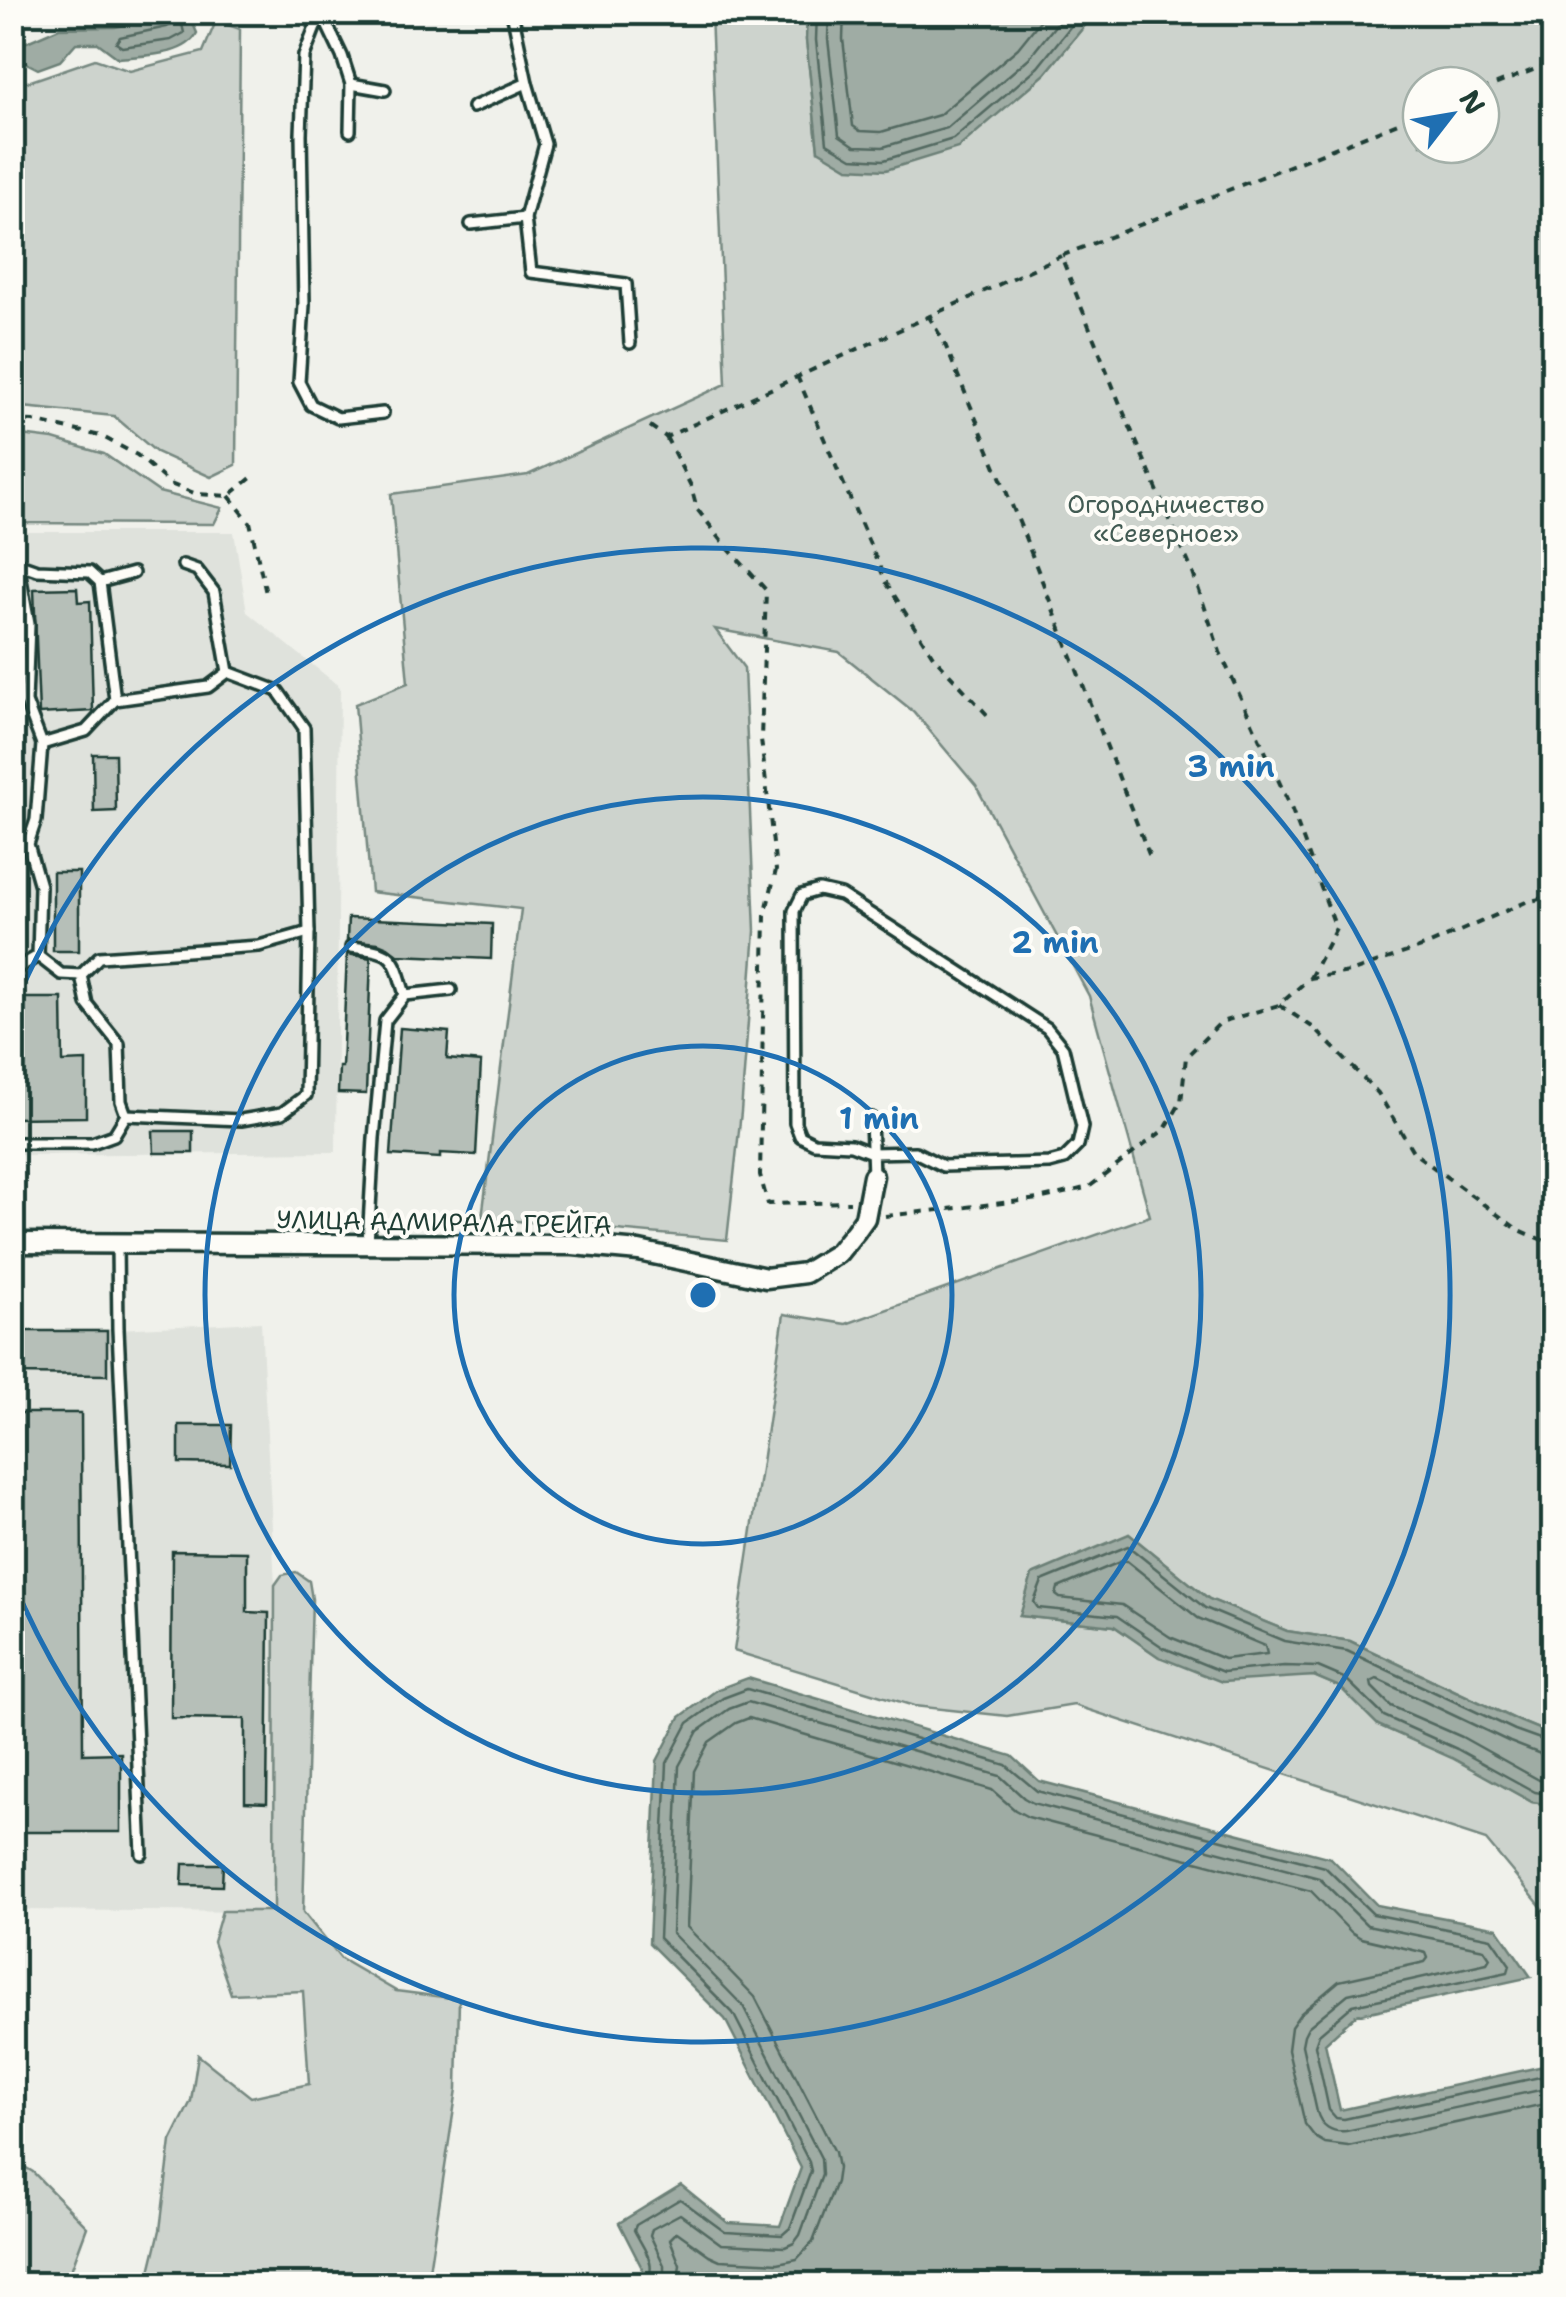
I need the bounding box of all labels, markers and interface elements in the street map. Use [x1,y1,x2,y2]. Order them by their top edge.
north arrow [1401,65,1501,165]
text: N [1450,83,1494,121]
park label: Огородничество «Северное» [1067,487,1265,550]
text: 3 min [1187,746,1275,787]
text: 2 min [1011,922,1099,963]
text: 1 min [839,1098,919,1139]
street label: УЛИЦА АДМИРАЛА ГРЕЙГА [276,1202,612,1242]
centre of rings [685,1277,721,1313]

